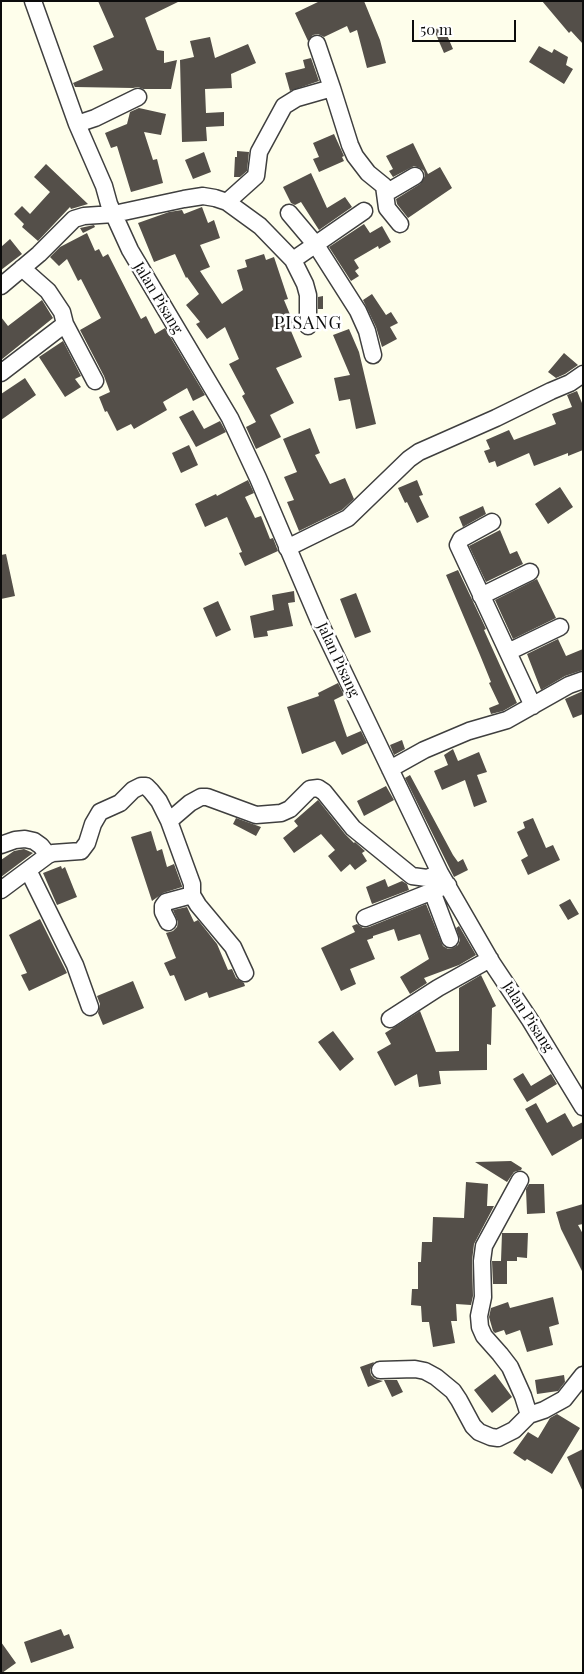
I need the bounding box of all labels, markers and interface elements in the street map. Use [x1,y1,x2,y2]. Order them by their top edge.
scale bar [414,10,518,42]
text: 50 m [420,19,452,39]
street label: Jalan Pisang [130,259,186,337]
district label: PISANG [273,312,343,334]
street label: Jalan Pisang [313,620,363,700]
street label: Jalan Pisang [499,978,557,1056]

